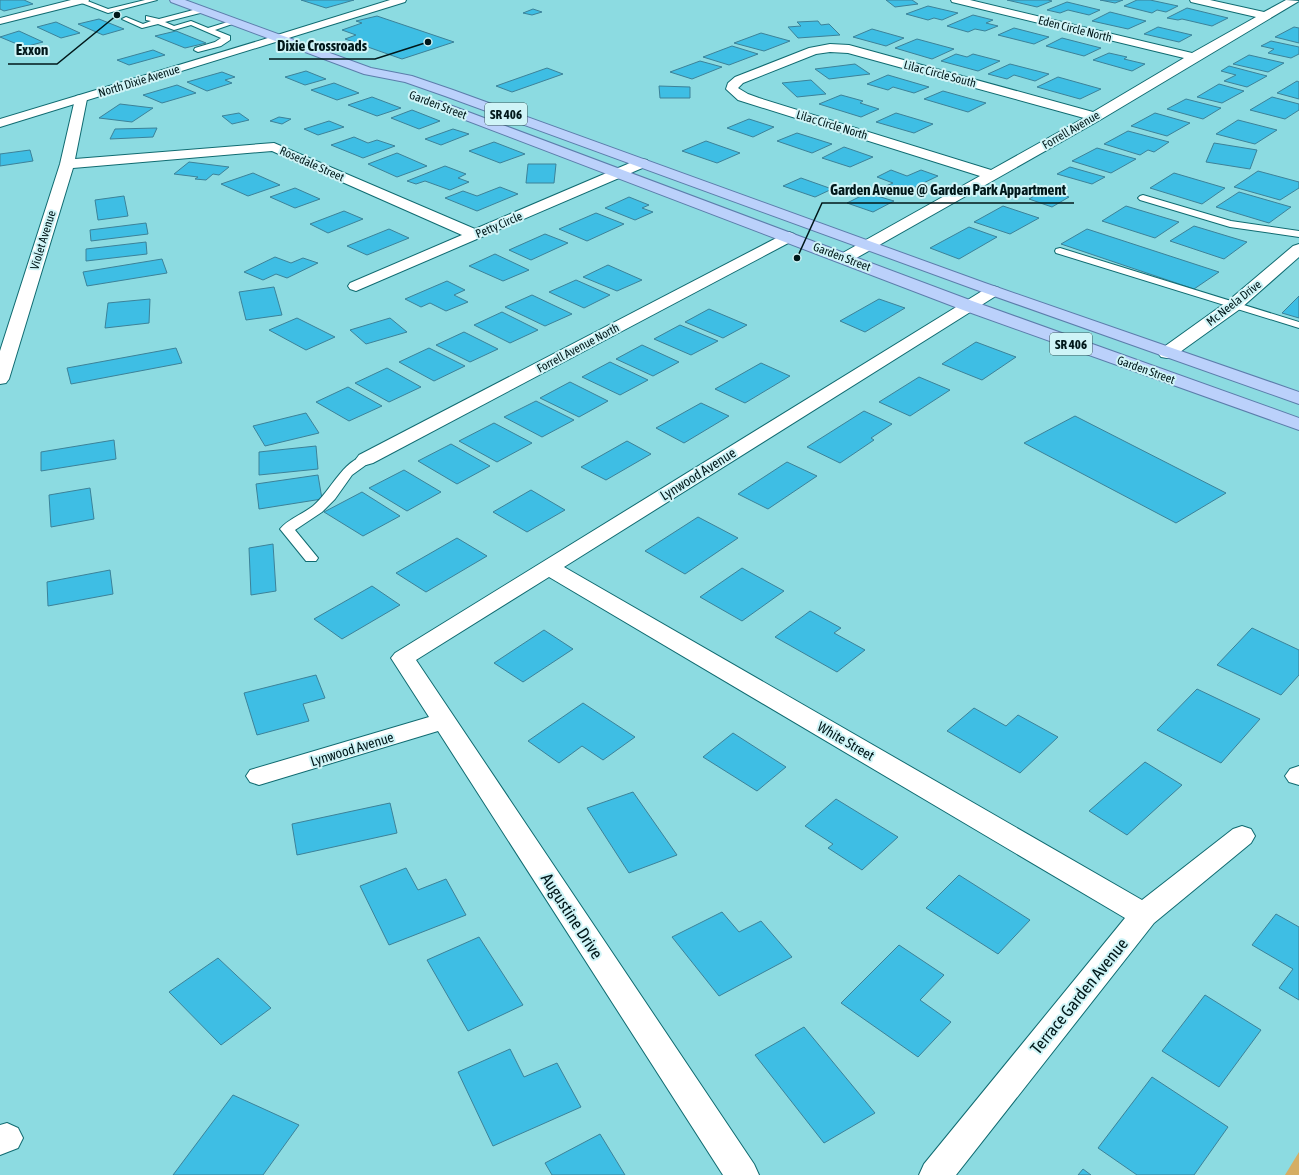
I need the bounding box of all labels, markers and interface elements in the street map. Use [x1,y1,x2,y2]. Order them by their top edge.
street label: Eden Circle North [1037,13,1113,45]
callout: Dixie Crossroads [269,32,375,59]
callout: Exxon [8,37,57,64]
text: Dixie Crossroads [277,37,368,54]
text: Exxon [16,41,48,58]
street label: Lilac Circle South [902,58,978,90]
street label: North Dixie Avenue [97,62,181,100]
street label: Garden Street [407,88,469,123]
road number: SR 406 [485,103,527,125]
street label: Lilac Circle North [795,107,869,143]
street label: Forrell Avenue [1040,108,1102,152]
street label: Rosedale Street [278,144,347,185]
callout: Garden Avenue @ Garden Park Appartment [822,176,1074,203]
text: Garden Avenue @ Garden Park Appartment [830,181,1067,198]
street label: Violet Avenue [27,209,59,271]
street label: Petty Circle [474,209,524,241]
street label: Garden Street [811,240,873,275]
street label: Mc Neela Drive [1204,277,1264,329]
street label: Forrell Avenue North [535,320,621,376]
road number: SR 406 [1050,333,1092,355]
street label: Garden Street [1115,353,1177,387]
street label: Lynwood Avenue [657,444,739,504]
street label: White Street [815,718,877,764]
street label: Lynwood Avenue [308,729,396,769]
street label: Augustine Drive [537,869,607,963]
street label: Terrace Garden Avenue [1026,934,1132,1058]

